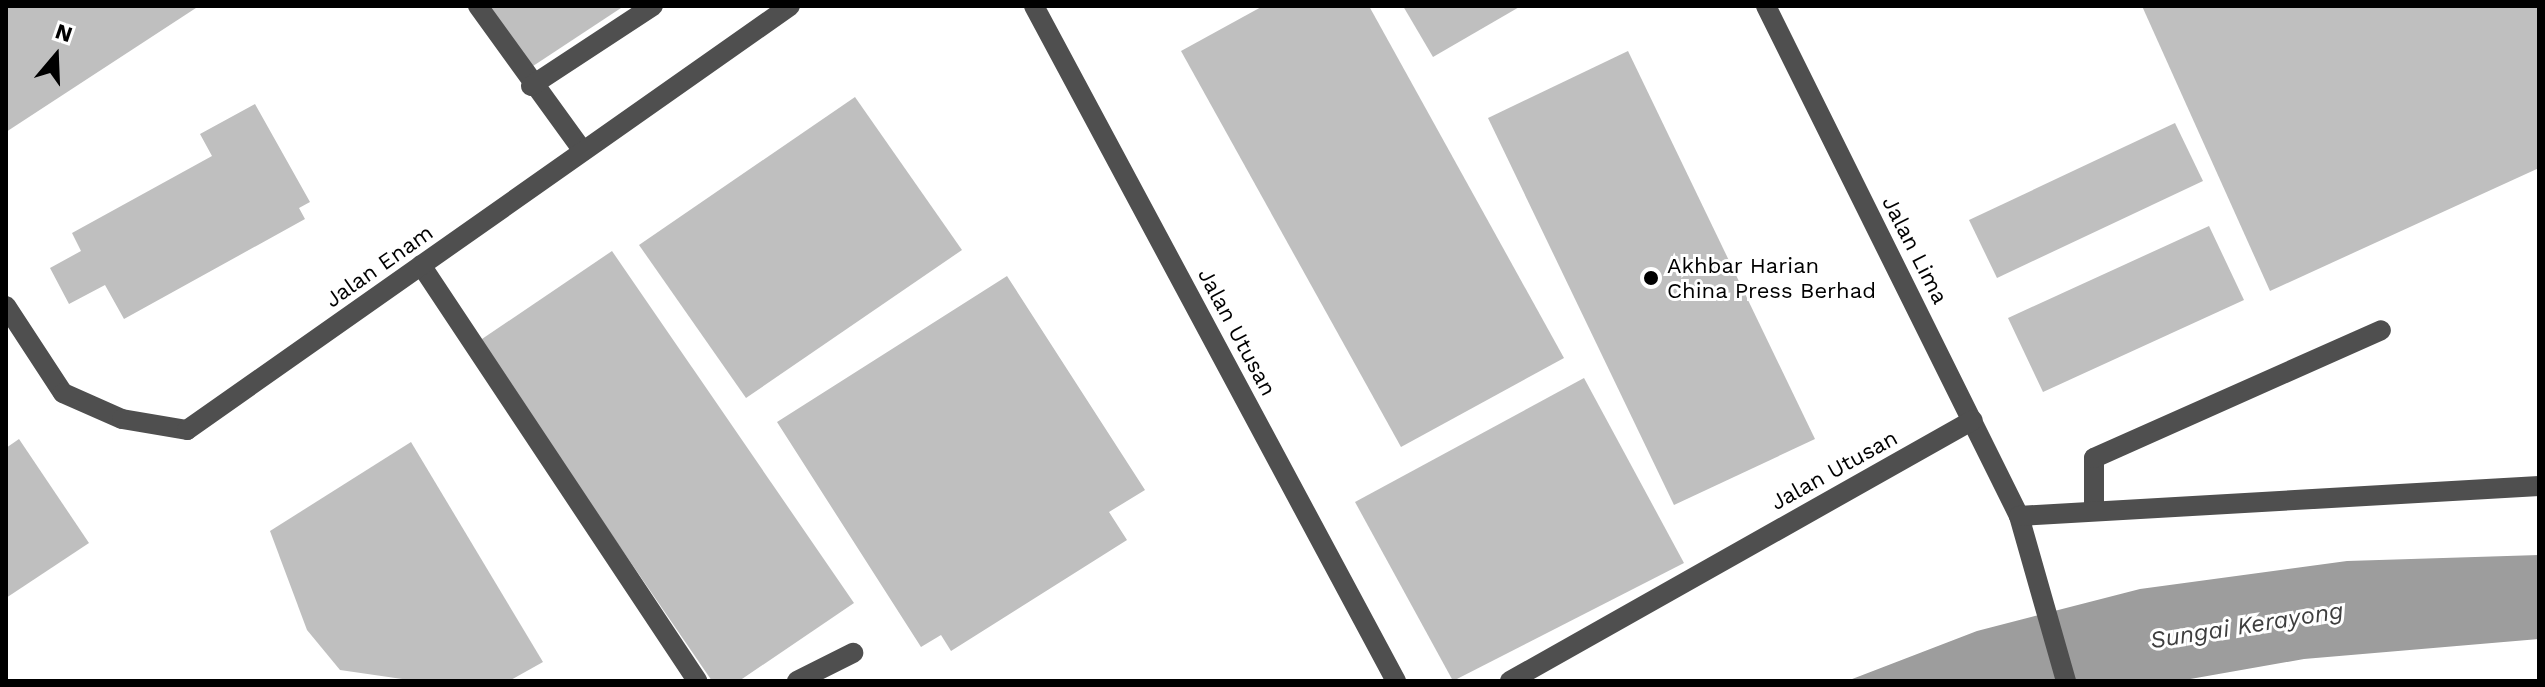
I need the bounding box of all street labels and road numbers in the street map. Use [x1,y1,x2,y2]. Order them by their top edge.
street label: Jalan Lima [1877,192,1953,308]
street label: Jalan Enam [320,219,438,313]
street label: Jalan Utusan [1192,264,1282,400]
street label: Jalan Utusan [1766,424,1902,516]

